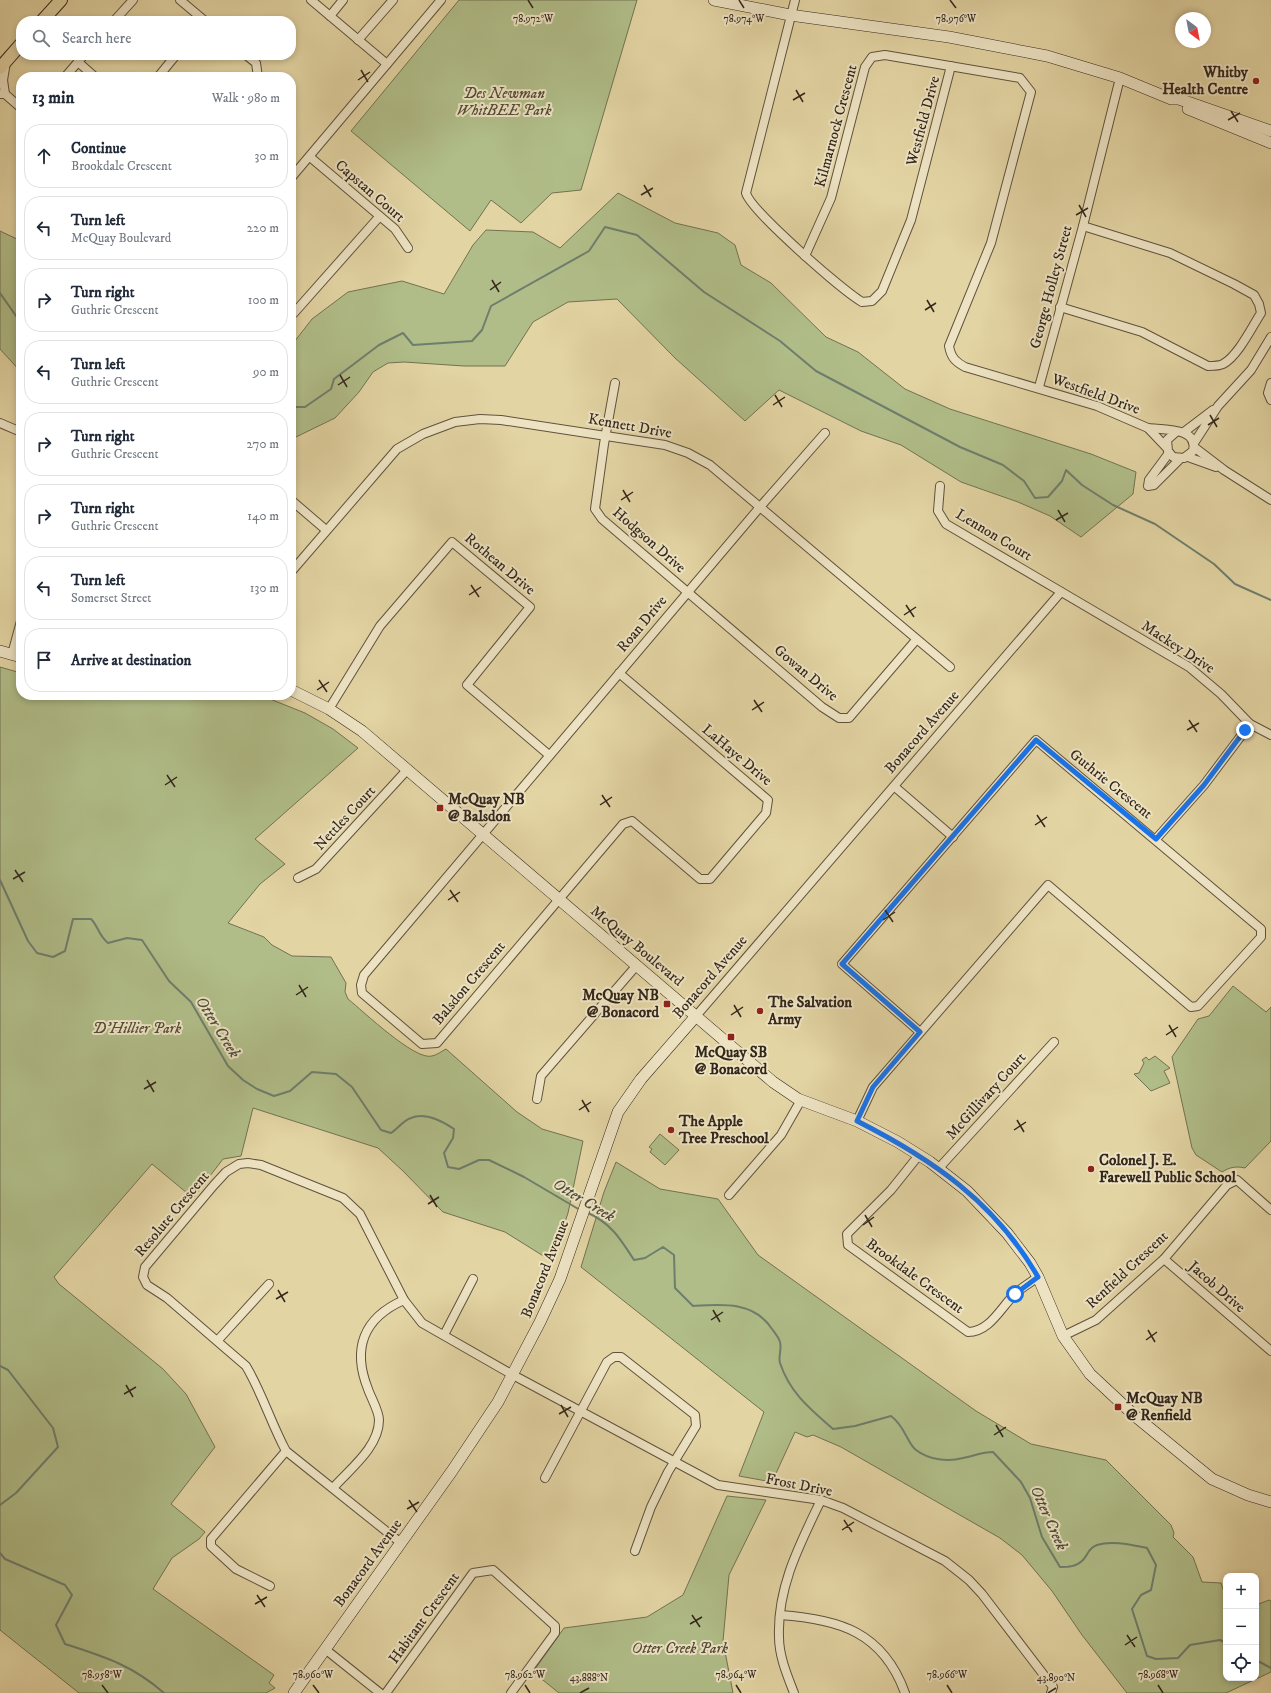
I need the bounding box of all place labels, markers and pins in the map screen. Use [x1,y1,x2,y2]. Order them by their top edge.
place label: Whitby Health Centre [1162,63,1249,99]
marker: Whitby Health Centre [1251,76,1261,86]
place label: McQuay NB @ Balsdon [448,790,525,826]
marker: McQuay NB @ Balsdon [435,803,445,813]
place label: McQuay NB @ Bonacord [582,986,660,1022]
place label: The Salvation Army [767,993,852,1029]
marker: McQuay NB @ Bonacord [662,999,672,1009]
marker: The Salvation Army [755,1006,765,1016]
marker: McQuay SB @ Bonacord [726,1032,736,1042]
place label: McQuay SB @ Bonacord [695,1043,768,1079]
place label: The Apple Tree Preschool [678,1112,769,1148]
marker: The Apple Tree Preschool [666,1125,676,1135]
place label: Colonel J. E. Farewell Public School [1099,1151,1237,1187]
marker: Colonel J. E. Farewell Public School [1086,1164,1096,1174]
place label: McQuay NB @ Renfield [1126,1389,1203,1425]
marker: McQuay NB @ Renfield [1113,1402,1123,1412]

